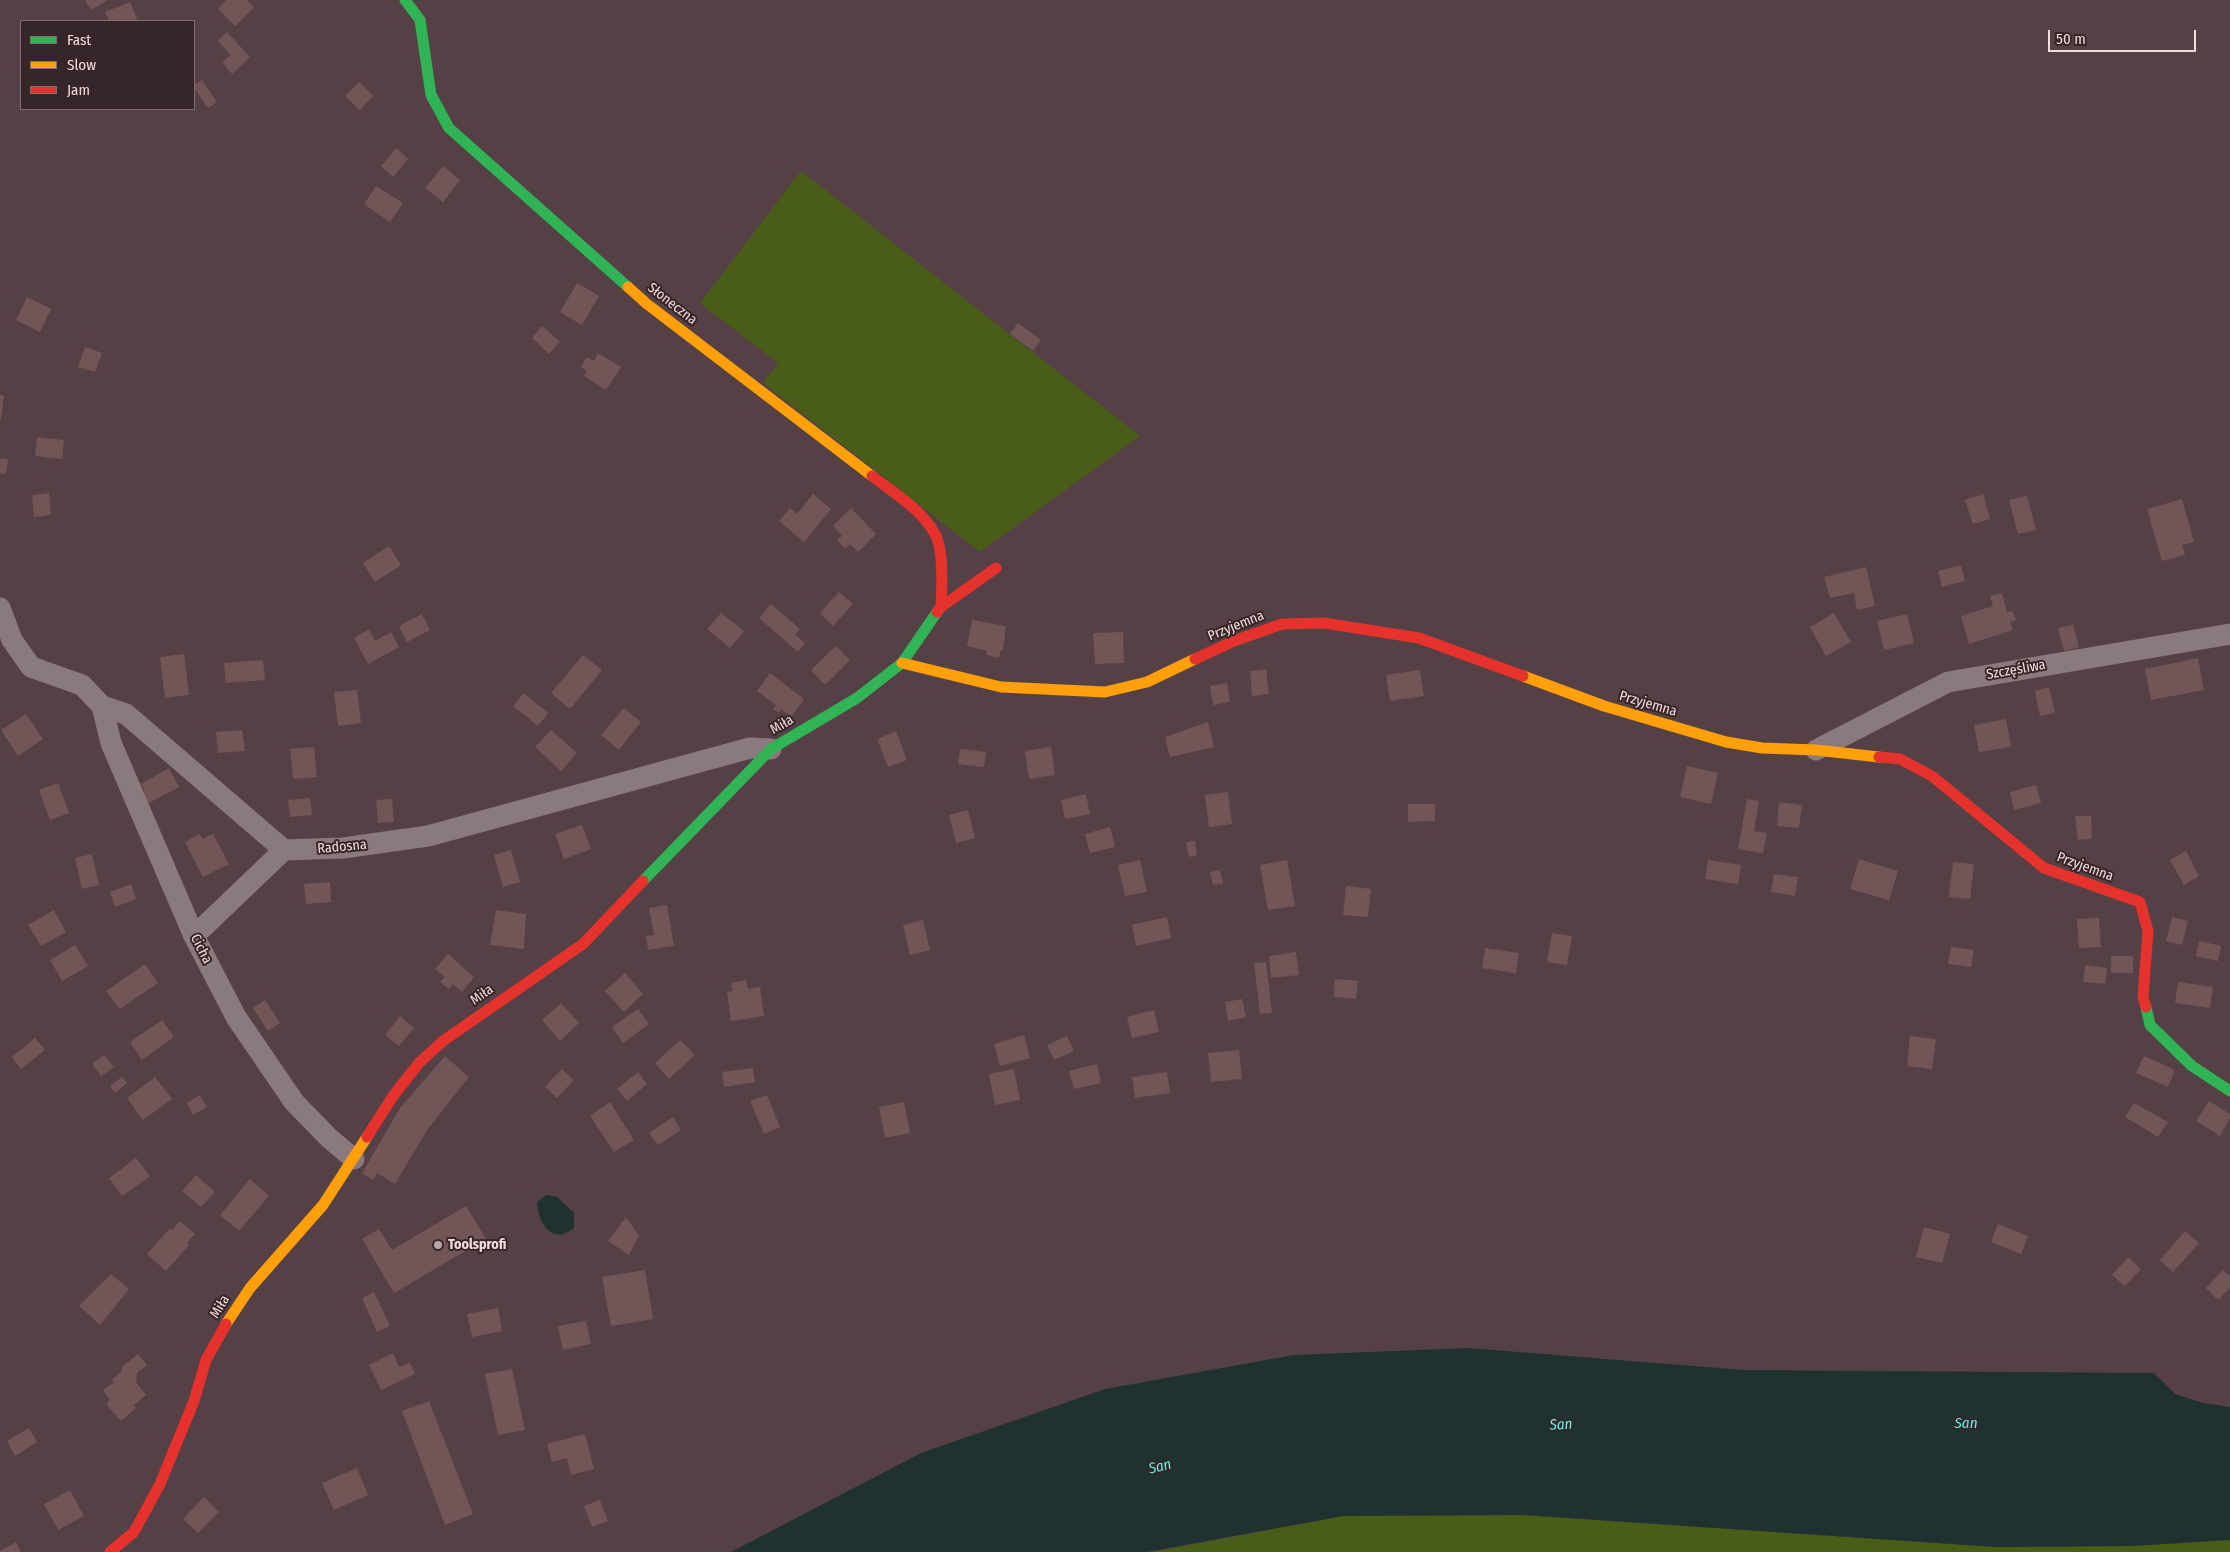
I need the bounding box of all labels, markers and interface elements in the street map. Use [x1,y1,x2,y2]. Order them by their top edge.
legend [20,20,195,110]
scale bar [2050,20,2198,52]
text: 50 m [2056,30,2086,48]
text: Fast [67,31,91,49]
text: Slow [67,56,96,74]
text: Jam [67,81,90,99]
street label: Słoneczna [644,279,700,329]
street label: Przyjemna [1205,607,1267,645]
street label: Szczęśliwa [1985,657,2047,683]
street label: Przyjemna [1617,688,1679,720]
street label: Miła [767,712,797,738]
street label: Radosna [317,836,367,858]
street label: Przyjemna [2054,849,2116,885]
street label: Cicha [187,931,215,967]
street label: Miła [467,981,497,1009]
place label: Toolsprofi [448,1237,506,1253]
marker: Toolsprofi [432,1239,444,1251]
street label: Miła [206,1292,234,1322]
water label: San [1549,1415,1573,1435]
water label: San [1955,1415,1977,1433]
water label: San [1147,1455,1173,1479]

